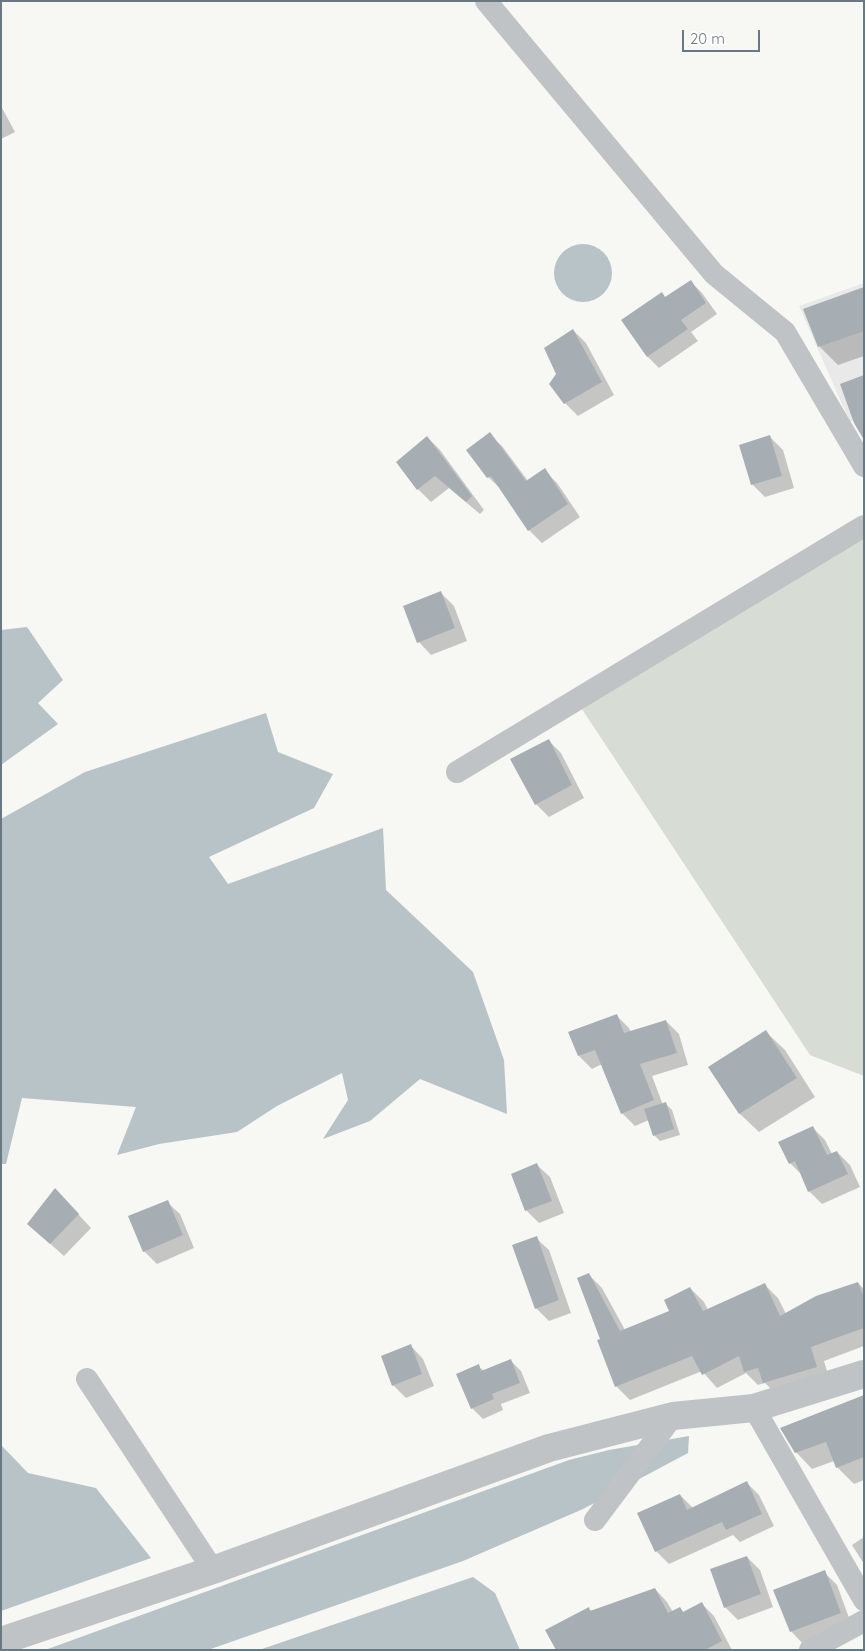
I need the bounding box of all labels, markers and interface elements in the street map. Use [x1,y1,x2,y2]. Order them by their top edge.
scale bar [685,20,762,52]
text: 20 m [690,29,725,48]

